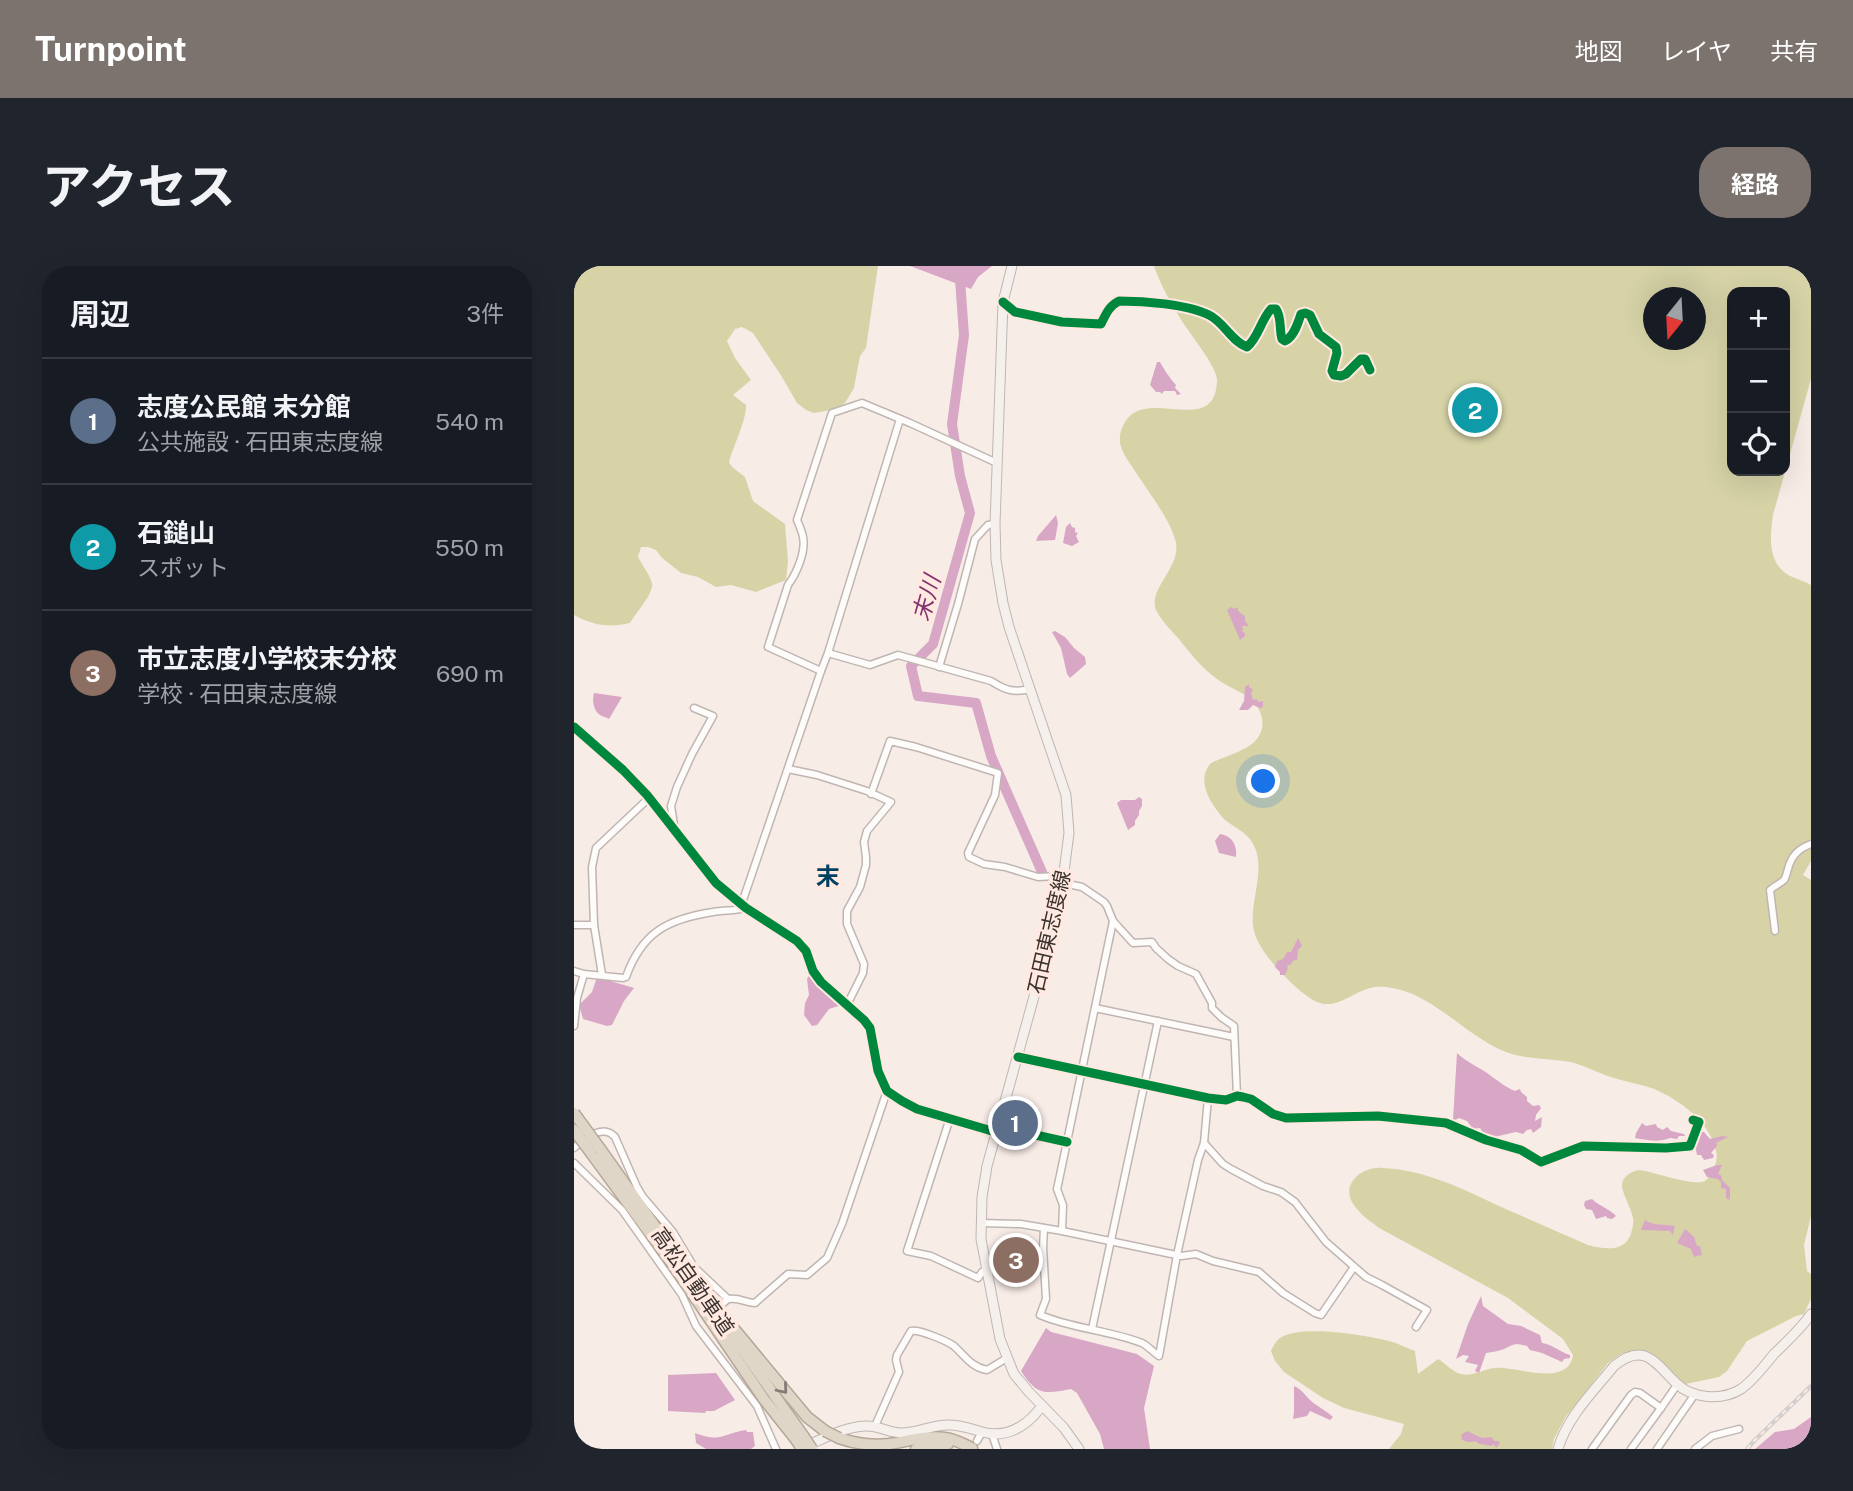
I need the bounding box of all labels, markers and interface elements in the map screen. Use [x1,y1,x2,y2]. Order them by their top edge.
text: Turnpoint [35,30,187,68]
text: 地図 [1575,37,1623,65]
text: レイヤ [1661,37,1732,65]
text: 共有 [1770,37,1818,65]
button: 経路 [1699,147,1811,218]
text: アクセス [42,157,236,215]
north arrow [1643,287,1706,350]
map controls [1727,287,1790,476]
button: + [1727,287,1790,350]
text: 周辺 [70,296,130,332]
text: 3件 [467,300,504,327]
button: − [1727,350,1790,413]
pin: 2 [1452,384,1498,436]
text: 志度公民館 末分館 [137,391,351,422]
text: 1 [88,408,98,435]
text: 540 m [435,408,504,435]
button: locate [1727,413,1790,476]
text: 公共施設 · 石田東志度線 [137,428,383,455]
text: 石鎚山 [137,517,215,548]
text: 2 [86,534,100,561]
text: 550 m [435,534,504,561]
text: スポット [137,554,229,581]
water label: 末川 [907,569,946,624]
text: 市立志度小学校末分校 [137,643,397,674]
text: 3 [85,660,101,687]
text: 690 m [436,660,504,687]
text: 学校 · 石田東志度線 [137,680,337,707]
your location [1246,764,1280,798]
district label: 末 [816,862,840,890]
street label: 石田東志度線 [1023,868,1075,996]
pin: 1 [992,1097,1038,1149]
street label: 高松自動車道 [647,1222,739,1340]
pin: 3 [993,1234,1039,1286]
one-way arrow [775,1380,787,1393]

